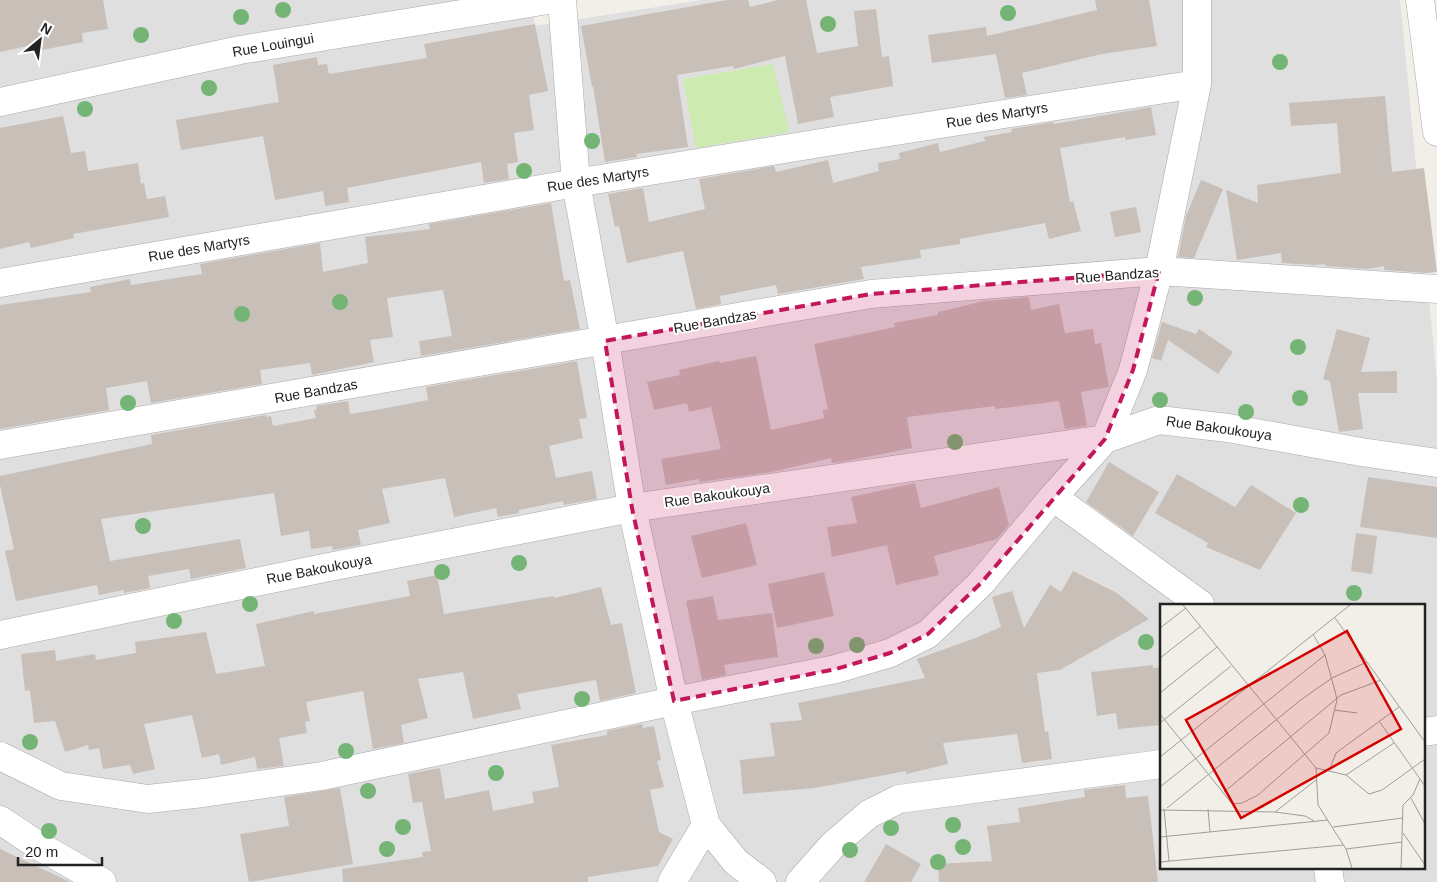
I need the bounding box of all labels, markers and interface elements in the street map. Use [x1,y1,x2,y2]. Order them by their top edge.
north arrow [15,15,65,65]
text: N [38,19,55,38]
street label: Rue Louingui [231,30,315,60]
street label: Rue des Martyrs [945,99,1049,131]
street label: Rue des Martyrs [546,163,650,195]
street label: Rue des Martyrs [147,231,251,265]
street label: Rue Bandzas [1075,264,1159,286]
street label: Rue Bandzas [672,306,758,336]
street label: Rue Bandzas [273,376,359,406]
street label: Rue Bakoukouya [1165,413,1273,443]
street label: Rue Bakoukouya [663,480,771,510]
street label: Rue Bakoukouya [265,551,373,587]
inset map [1160,604,1424,870]
scale bar [18,834,101,866]
text: 20 m [25,843,58,860]

